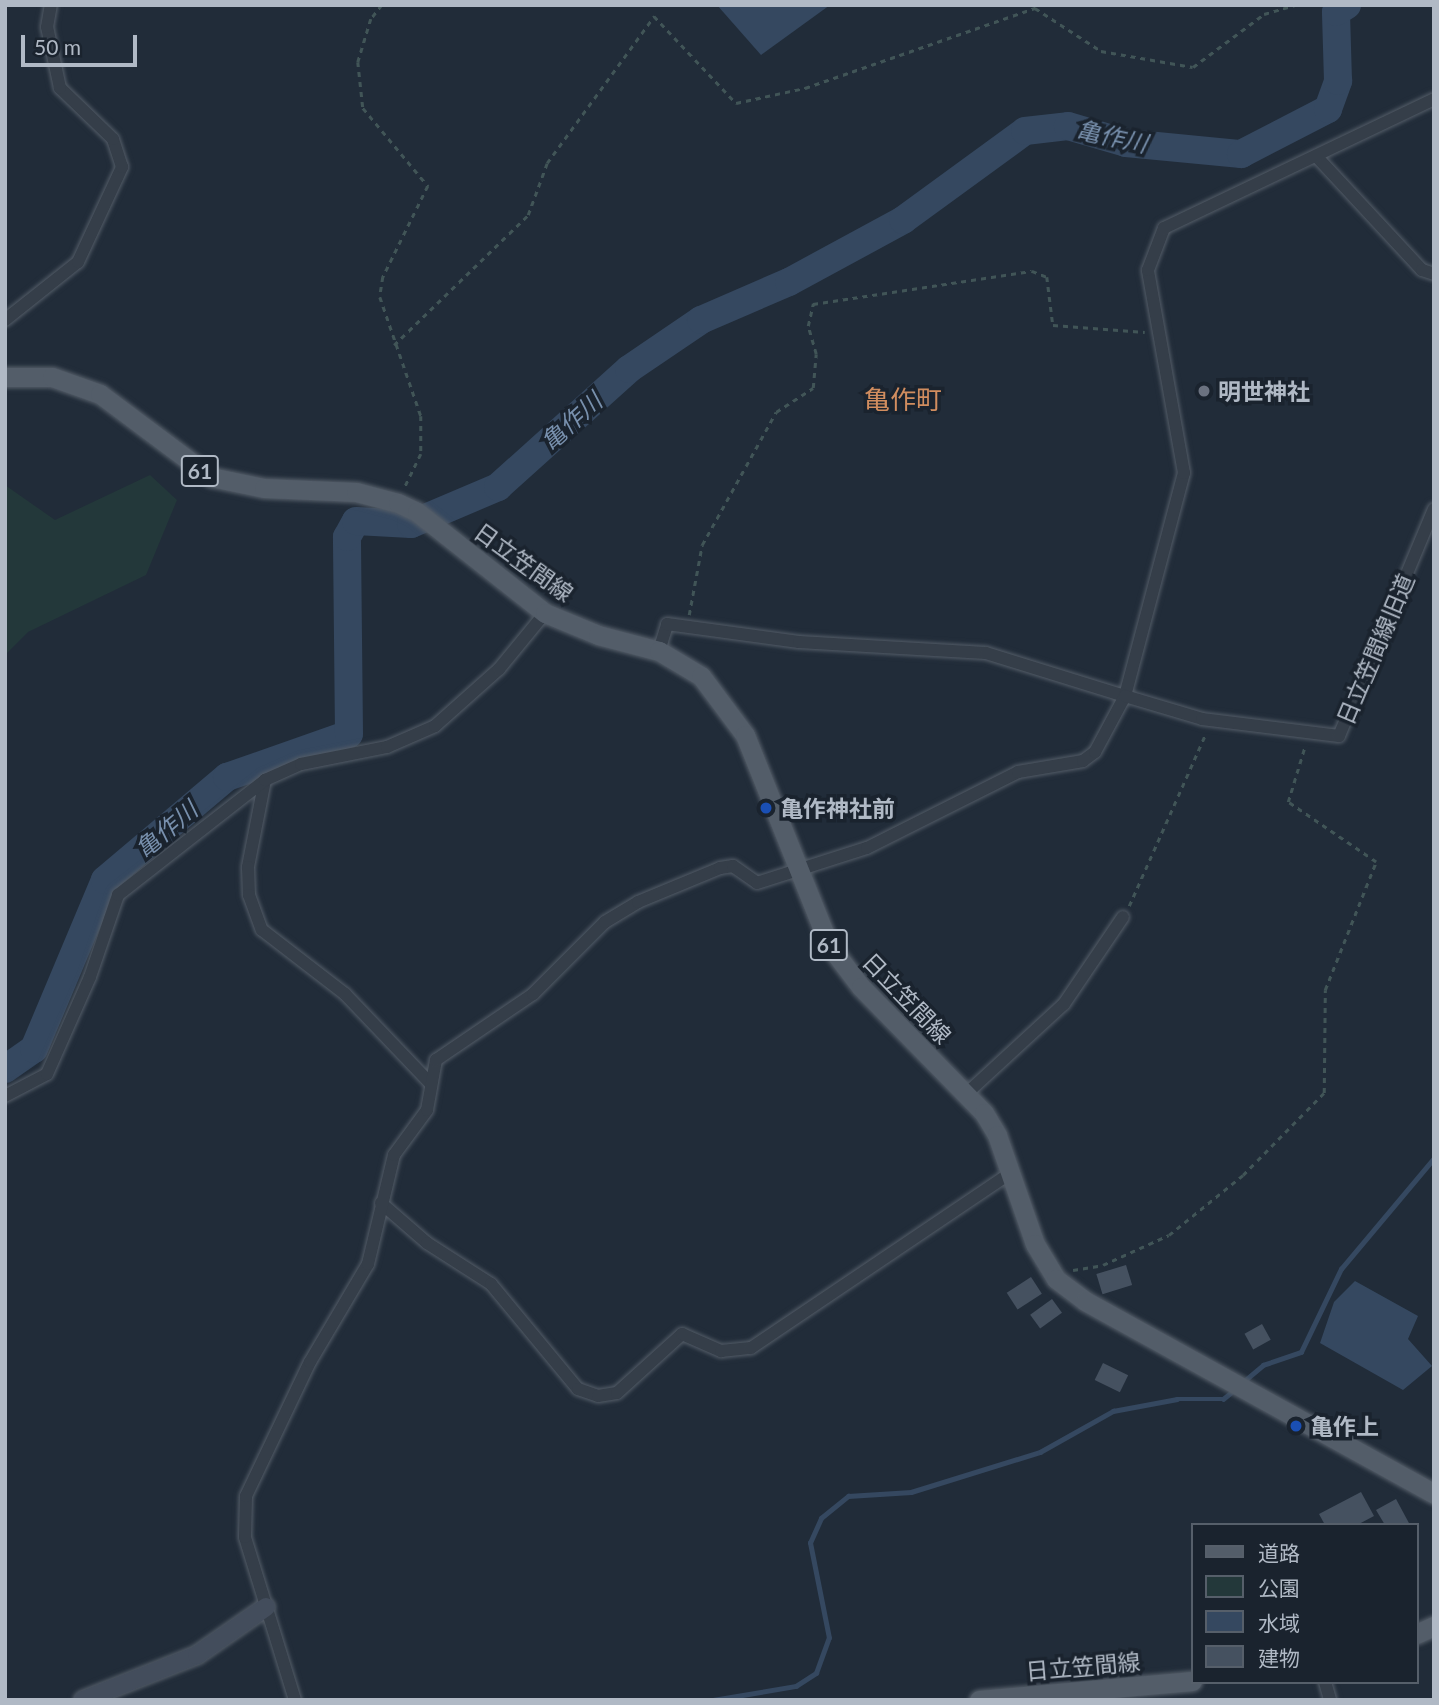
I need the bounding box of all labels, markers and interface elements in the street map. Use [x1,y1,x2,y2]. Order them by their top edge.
scale bar [24,21,140,65]
text: 50 m [34,34,81,59]
water label: 亀作川 [1074,114,1150,158]
place label: 明世神社 [1218,377,1310,405]
marker: 明世神社 [1196,383,1212,399]
district label: 亀作町 [864,384,942,416]
water label: 亀作川 [535,386,607,456]
road number: 61 [181,454,219,489]
street label: 日立笠間線 [469,517,579,607]
street label: 日立笠間線旧道 [1331,570,1419,728]
place label: 亀作神社前 [780,794,895,822]
water label: 亀作川 [129,795,203,863]
marker: 亀作神社前 [758,800,774,816]
road number: 61 [810,928,848,962]
street label: 日立笠間線 [857,947,957,1049]
place label: 亀作上 [1310,1412,1379,1440]
marker: 亀作上 [1288,1418,1304,1434]
legend [1190,1523,1418,1684]
text: 道路 [1258,1540,1300,1565]
text: 公園 [1258,1575,1300,1600]
text: 水域 [1258,1610,1300,1635]
text: 建物 [1258,1645,1300,1670]
street label: 日立笠間線 [1025,1647,1141,1685]

